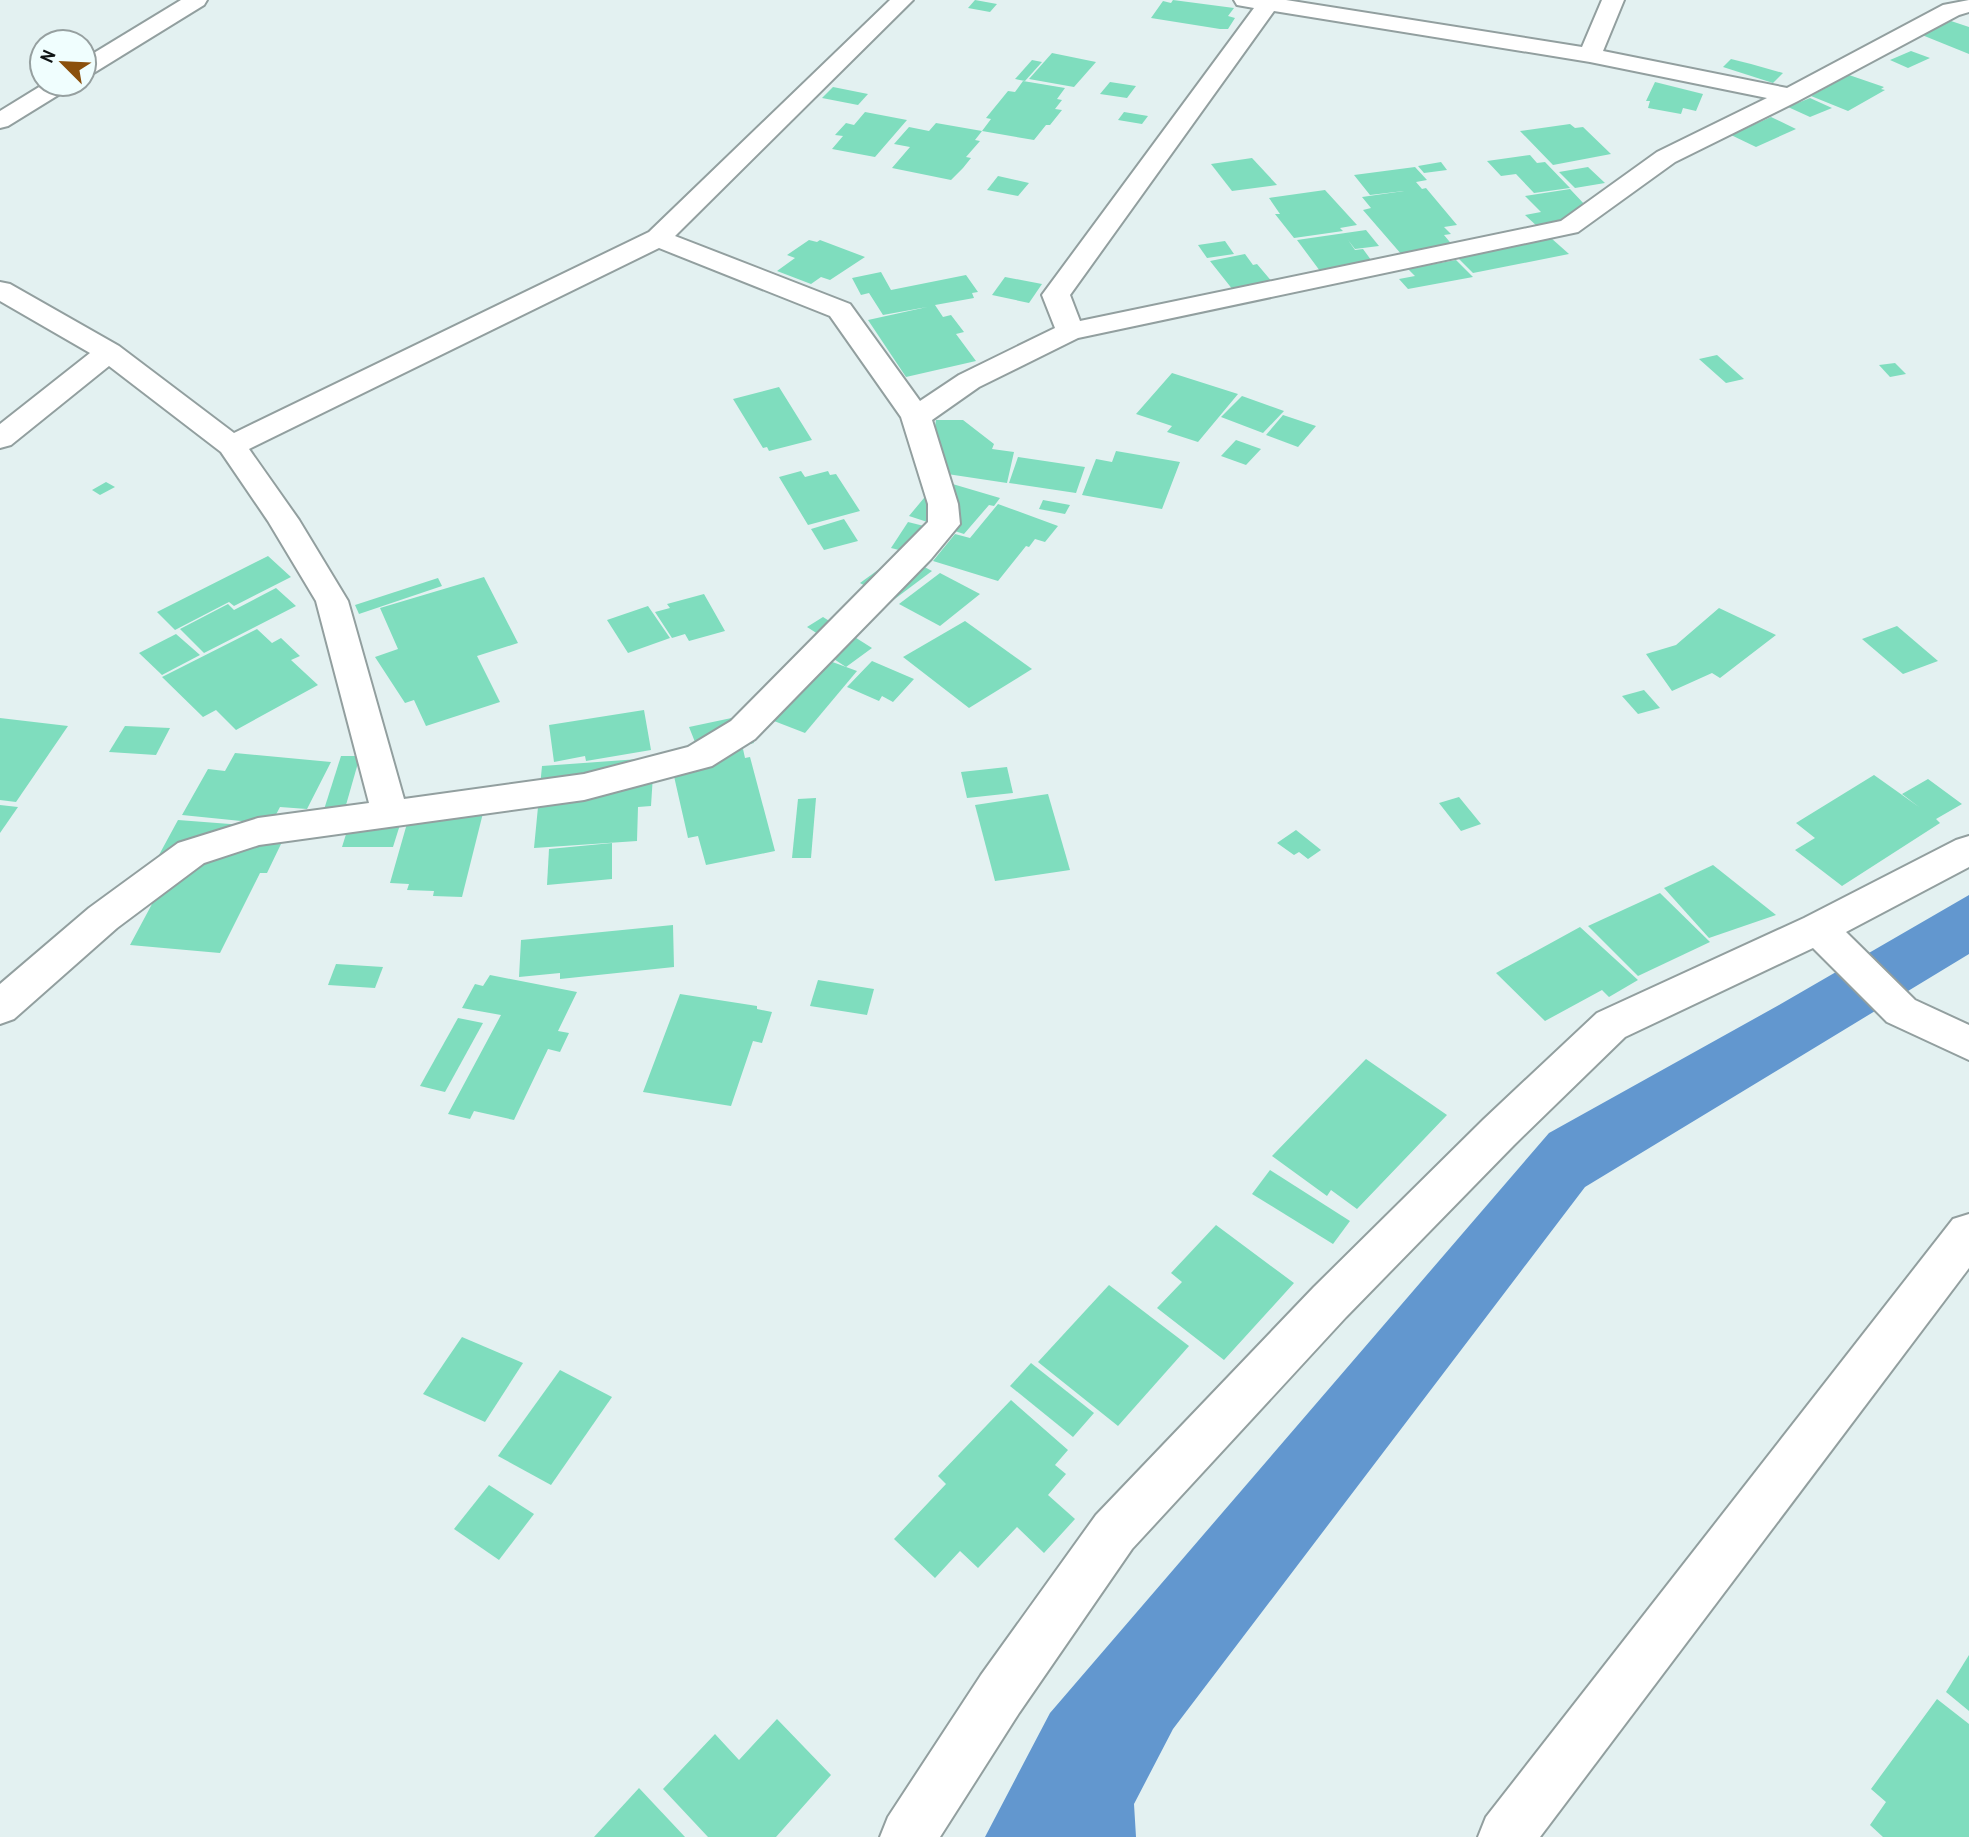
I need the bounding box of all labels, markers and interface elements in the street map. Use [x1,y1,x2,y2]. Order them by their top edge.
north arrow [28,28,98,98]
text: N [33,46,62,67]

